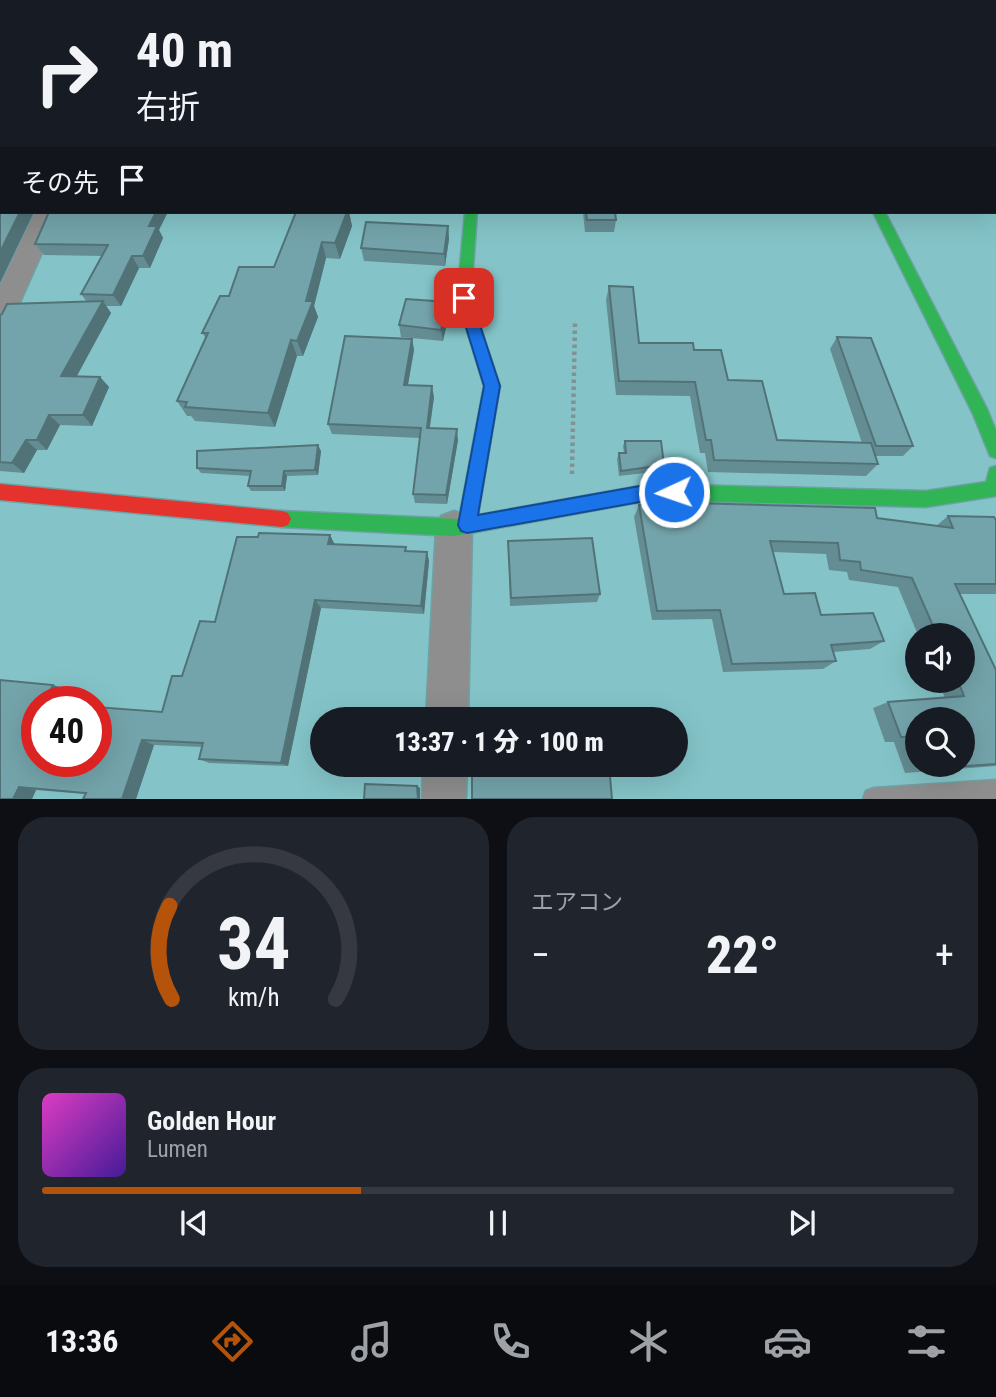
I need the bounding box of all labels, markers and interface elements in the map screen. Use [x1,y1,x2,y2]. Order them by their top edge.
text: 40 m [136,22,233,79]
icon: right [21,28,112,119]
text: 右折 [136,88,200,126]
icon: arrive [113,161,151,199]
text: その先 [21,168,99,198]
pin [434,268,494,328]
icon: arrive [445,279,483,317]
position arrow [637,455,711,529]
map controls [905,623,975,777]
button: sound [905,623,975,693]
speed limit sign: 40 [21,686,112,777]
button: search [905,707,975,777]
text: 13:37 · 1 分 · 100 m [394,727,604,757]
text: エアコン [531,889,623,916]
text: 34 [217,902,290,988]
text: 22° [706,925,779,986]
text: − [531,933,550,977]
text: + [935,933,954,977]
text: km/h [228,983,279,1012]
text: Golden Hour [147,1106,276,1136]
text: Lumen [147,1136,208,1163]
icon: previous [175,1204,213,1242]
icon: pause [479,1204,517,1242]
icon: next [783,1204,821,1242]
icon: directions [208,1317,257,1366]
icon: music [347,1317,396,1366]
icon: phone [486,1317,535,1366]
icon: climate [624,1317,673,1366]
icon: car [763,1317,812,1366]
icon: filters [902,1317,951,1366]
text: 13:36 [45,1322,118,1360]

